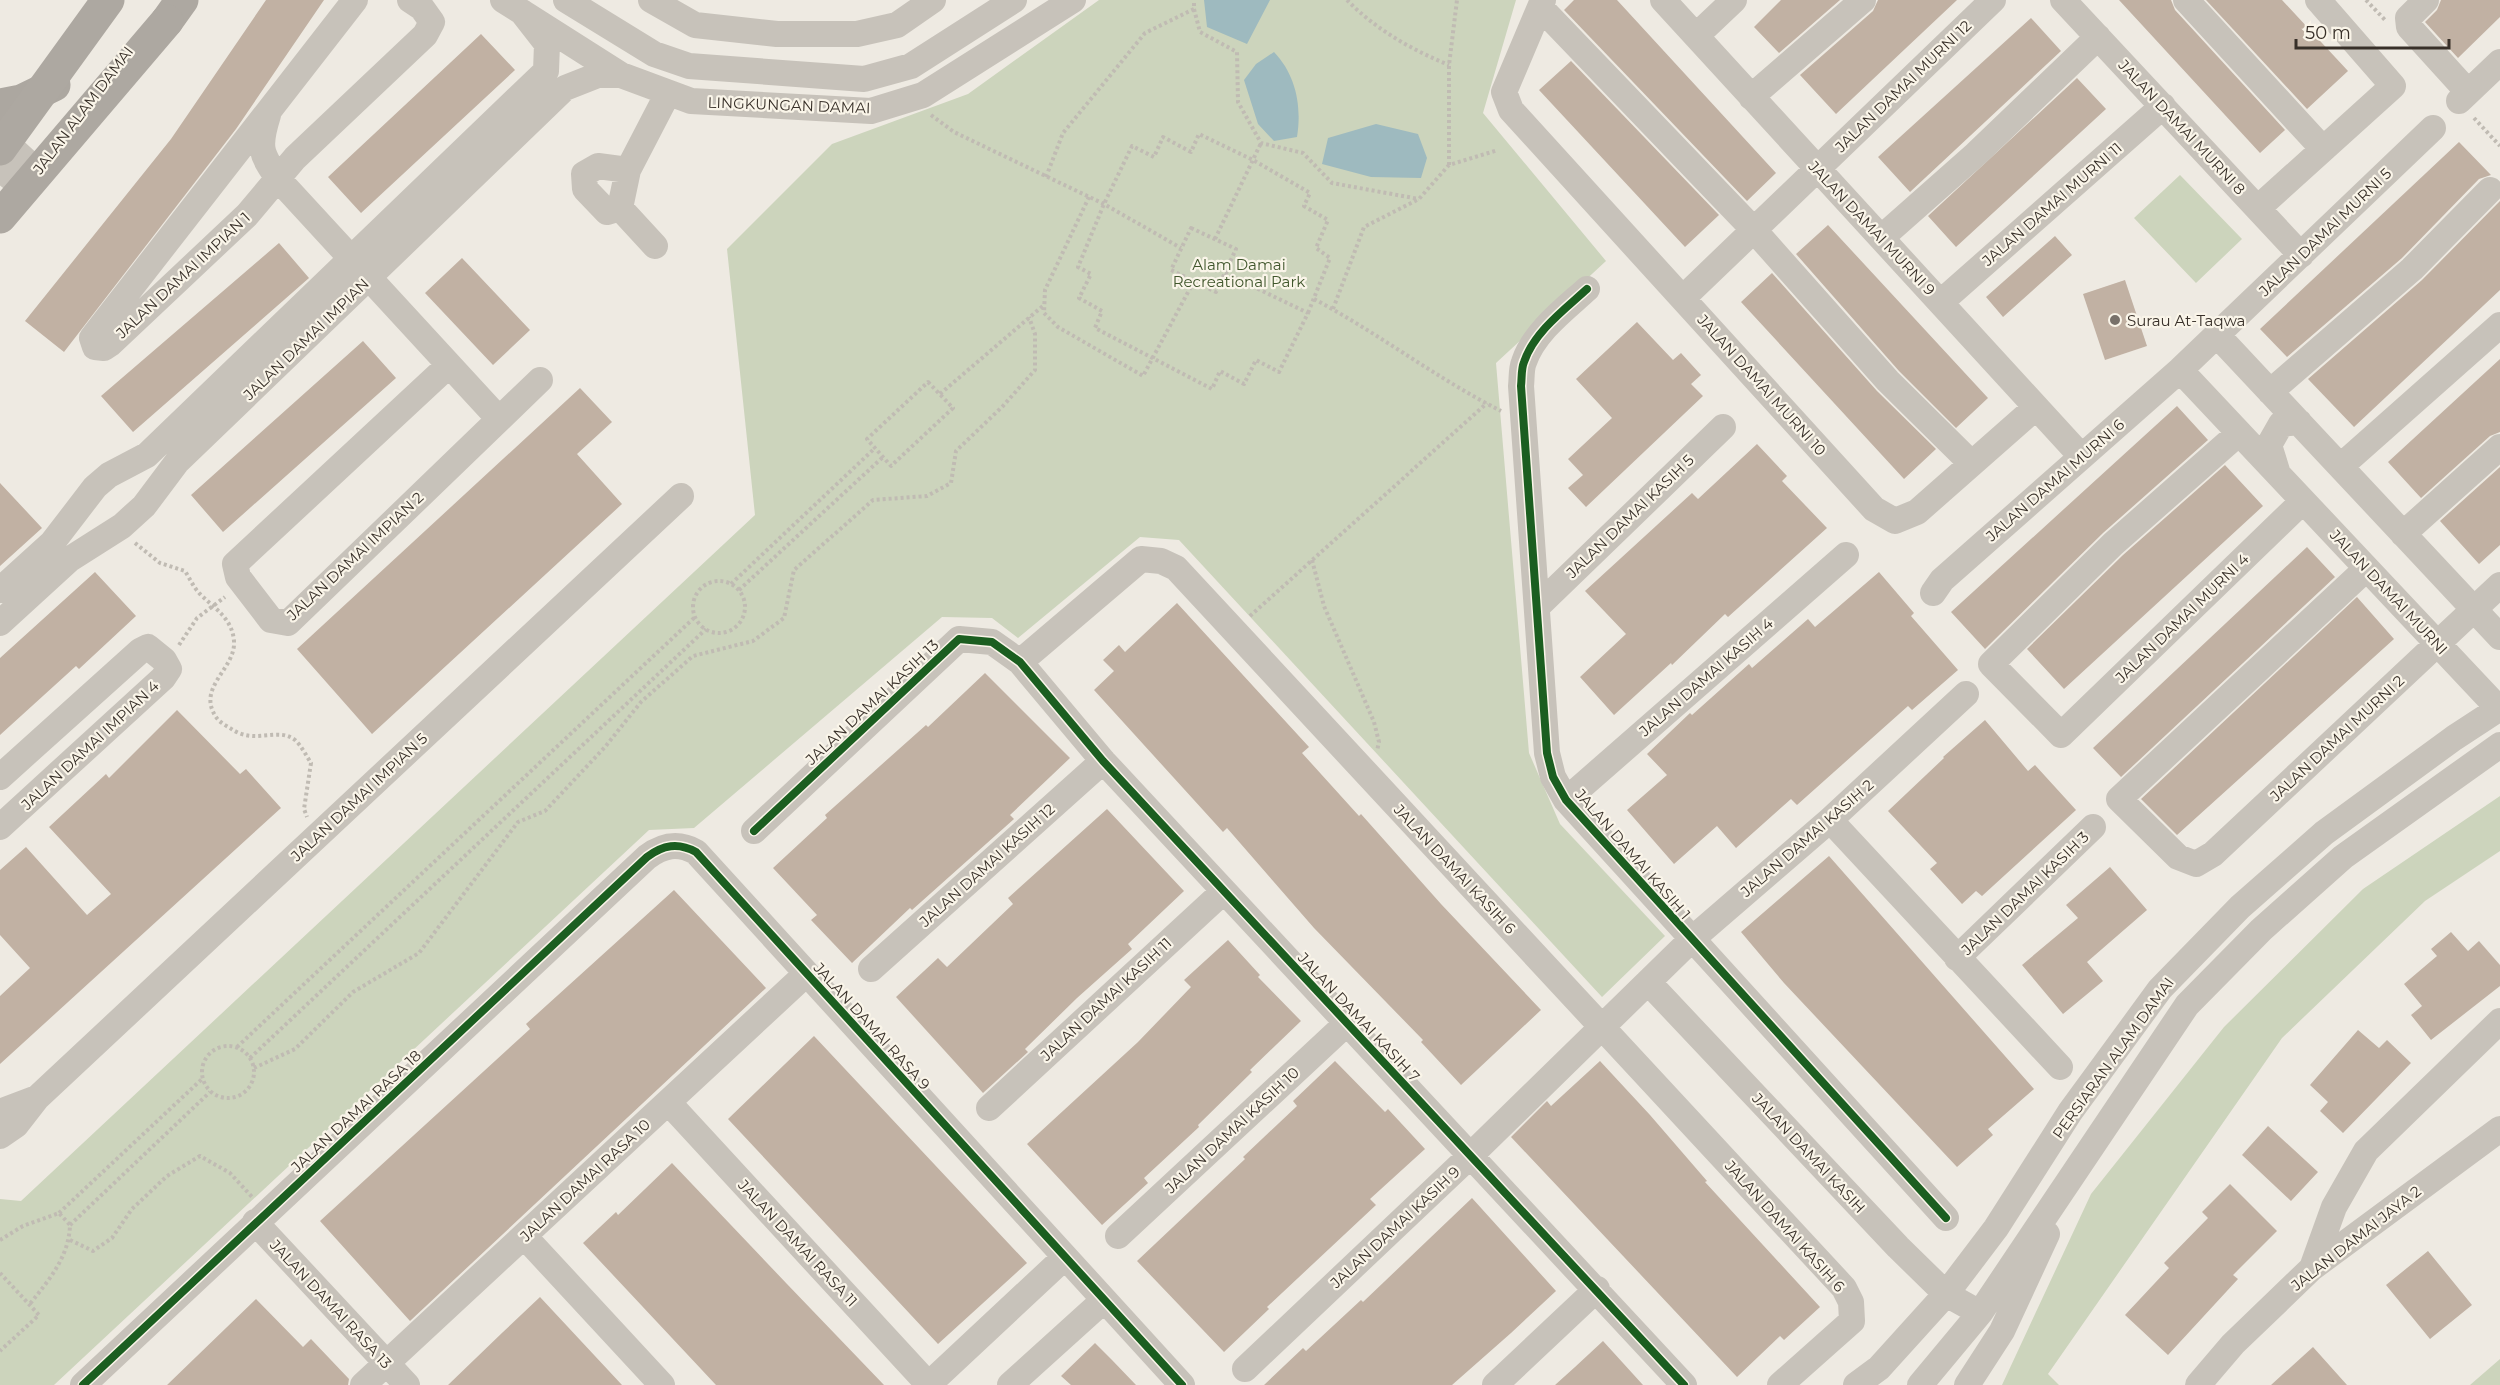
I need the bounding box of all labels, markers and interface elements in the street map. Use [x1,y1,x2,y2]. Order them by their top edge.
scale bar [2296,12,2449,50]
street label: JALAN DAMAI MURNI 12 [1830,16,1975,157]
text: 50 m [2305,22,2351,44]
street label: JALAN ALAM DAMAI [28,42,137,178]
street label: JALAN DAMAI MURNI 8 [2114,55,2250,198]
street label: LINGKUNGAN DAMAI [707,93,871,117]
street label: JALAN DAMAI MURNI 11 [1978,138,2126,270]
street label: JALAN DAMAI MURNI 9 [1804,156,1939,299]
street label: JALAN DAMAI MURNI 5 [2254,164,2395,301]
street label: JALAN DAMAI IMPIAN 1 [111,208,254,343]
park label: Alam Damai Recreational Park [1173,255,1305,291]
street label: JALAN DAMAI IMPIAN [239,274,373,405]
street label: JALAN DAMAI MURNI 10 [1693,310,1830,460]
place label: Surau At-Taqwa [2127,311,2245,330]
marker: Surau At-Taqwa [2108,313,2122,327]
street label: JALAN DAMAI MURNI 6 [1981,415,2128,546]
street label: JALAN DAMAI KASIH 5 [1562,450,1698,582]
street label: JALAN DAMAI IMPIAN 2 [282,488,427,625]
street label: JALAN DAMAI MURNI [2325,525,2452,658]
street label: JALAN DAMAI MURNI 4 [2111,549,2253,687]
street label: JALAN DAMAI KASIH 4 [1634,614,1777,741]
street label: JALAN DAMAI KASIH 13 [801,635,942,769]
street label: JALAN DAMAI MURNI 2 [2265,671,2408,806]
street label: JALAN DAMAI IMPIAN 4 [17,676,163,814]
street label: JALAN DAMAI IMPIAN 5 [286,729,431,866]
street label: JALAN DAMAI KASIH 2 [1736,775,1877,901]
street label: JALAN DAMAI KASIH 1 [1571,784,1695,923]
street label: JALAN DAMAI KASIH 12 [915,799,1058,931]
street label: JALAN DAMAI KASIH 6 [1389,800,1520,938]
street label: JALAN DAMAI KASIH 3 [1957,827,2093,959]
street label: JALAN DAMAI KASIH 11 [1036,933,1175,1065]
street label: JALAN DAMAI KASIH 7 [1293,948,1424,1086]
street label: JALAN DAMAI RASA 9 [809,958,934,1094]
street label: PERSIARAN ALAM DAMAI [2048,974,2178,1142]
street label: JALAN DAMAI RASA 18 [286,1046,425,1177]
street label: JALAN DAMAI KASIH 10 [1160,1063,1303,1198]
street label: JALAN DAMAI KASIH [1748,1088,1870,1217]
street label: JALAN DAMAI RASA 10 [515,1115,654,1246]
street label: JALAN DAMAI KASIH 6 [1720,1156,1849,1296]
street label: JALAN DAMAI KASIH 9 [1326,1162,1464,1293]
street label: JALAN DAMAI RASA 11 [734,1175,862,1310]
street label: JALAN DAMAI JAYA 2 [2286,1181,2425,1295]
street label: JALAN DAMAI RASA 13 [266,1235,396,1373]

